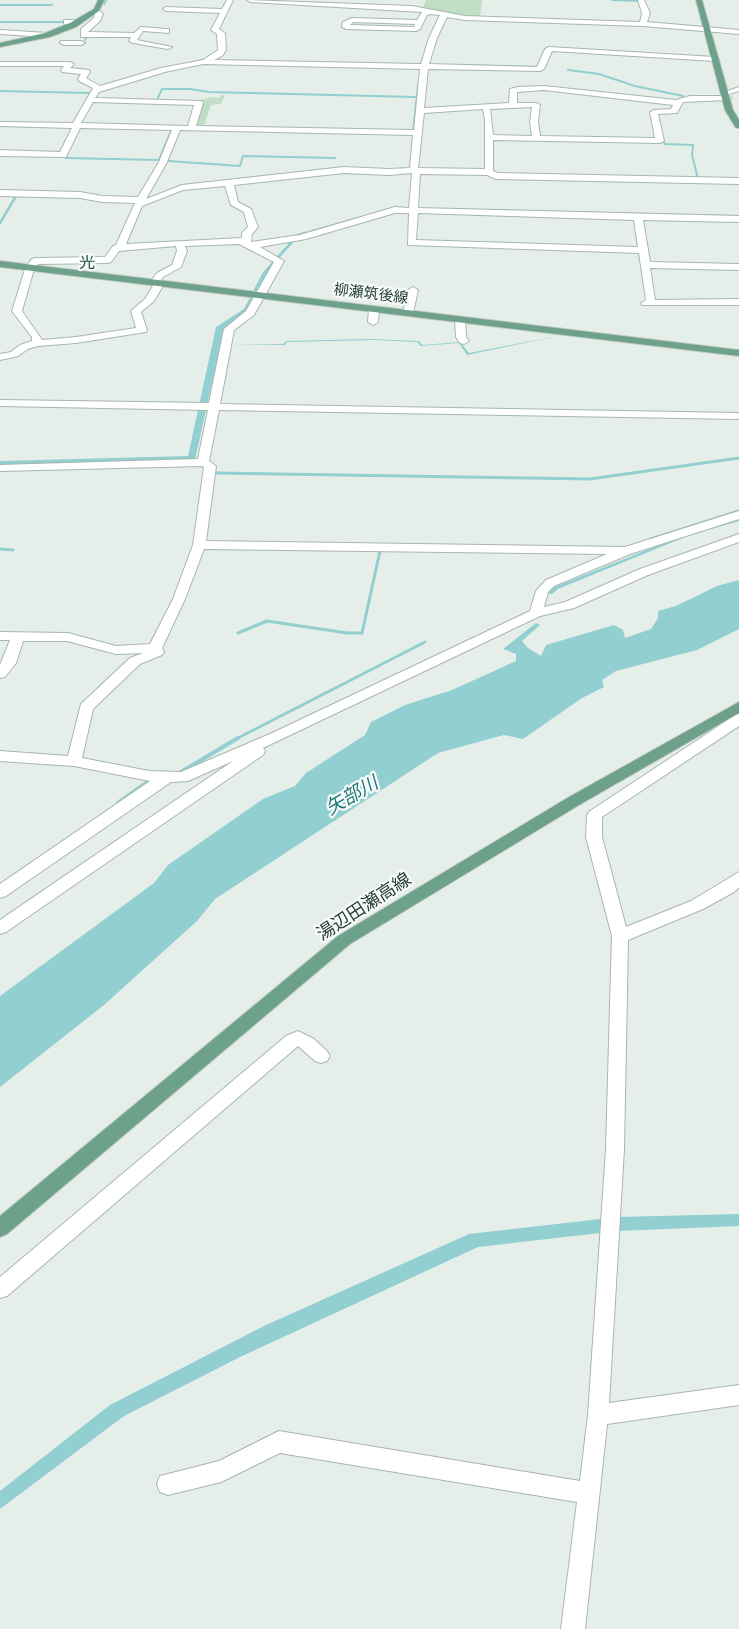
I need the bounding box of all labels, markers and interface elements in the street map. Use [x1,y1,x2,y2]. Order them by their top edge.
district label: 光 [79,253,95,273]
street label: 柳瀬筑後線 [333,280,409,308]
water label: 矢部川 [322,772,382,820]
street label: 湯辺田瀬高線 [313,869,415,945]

